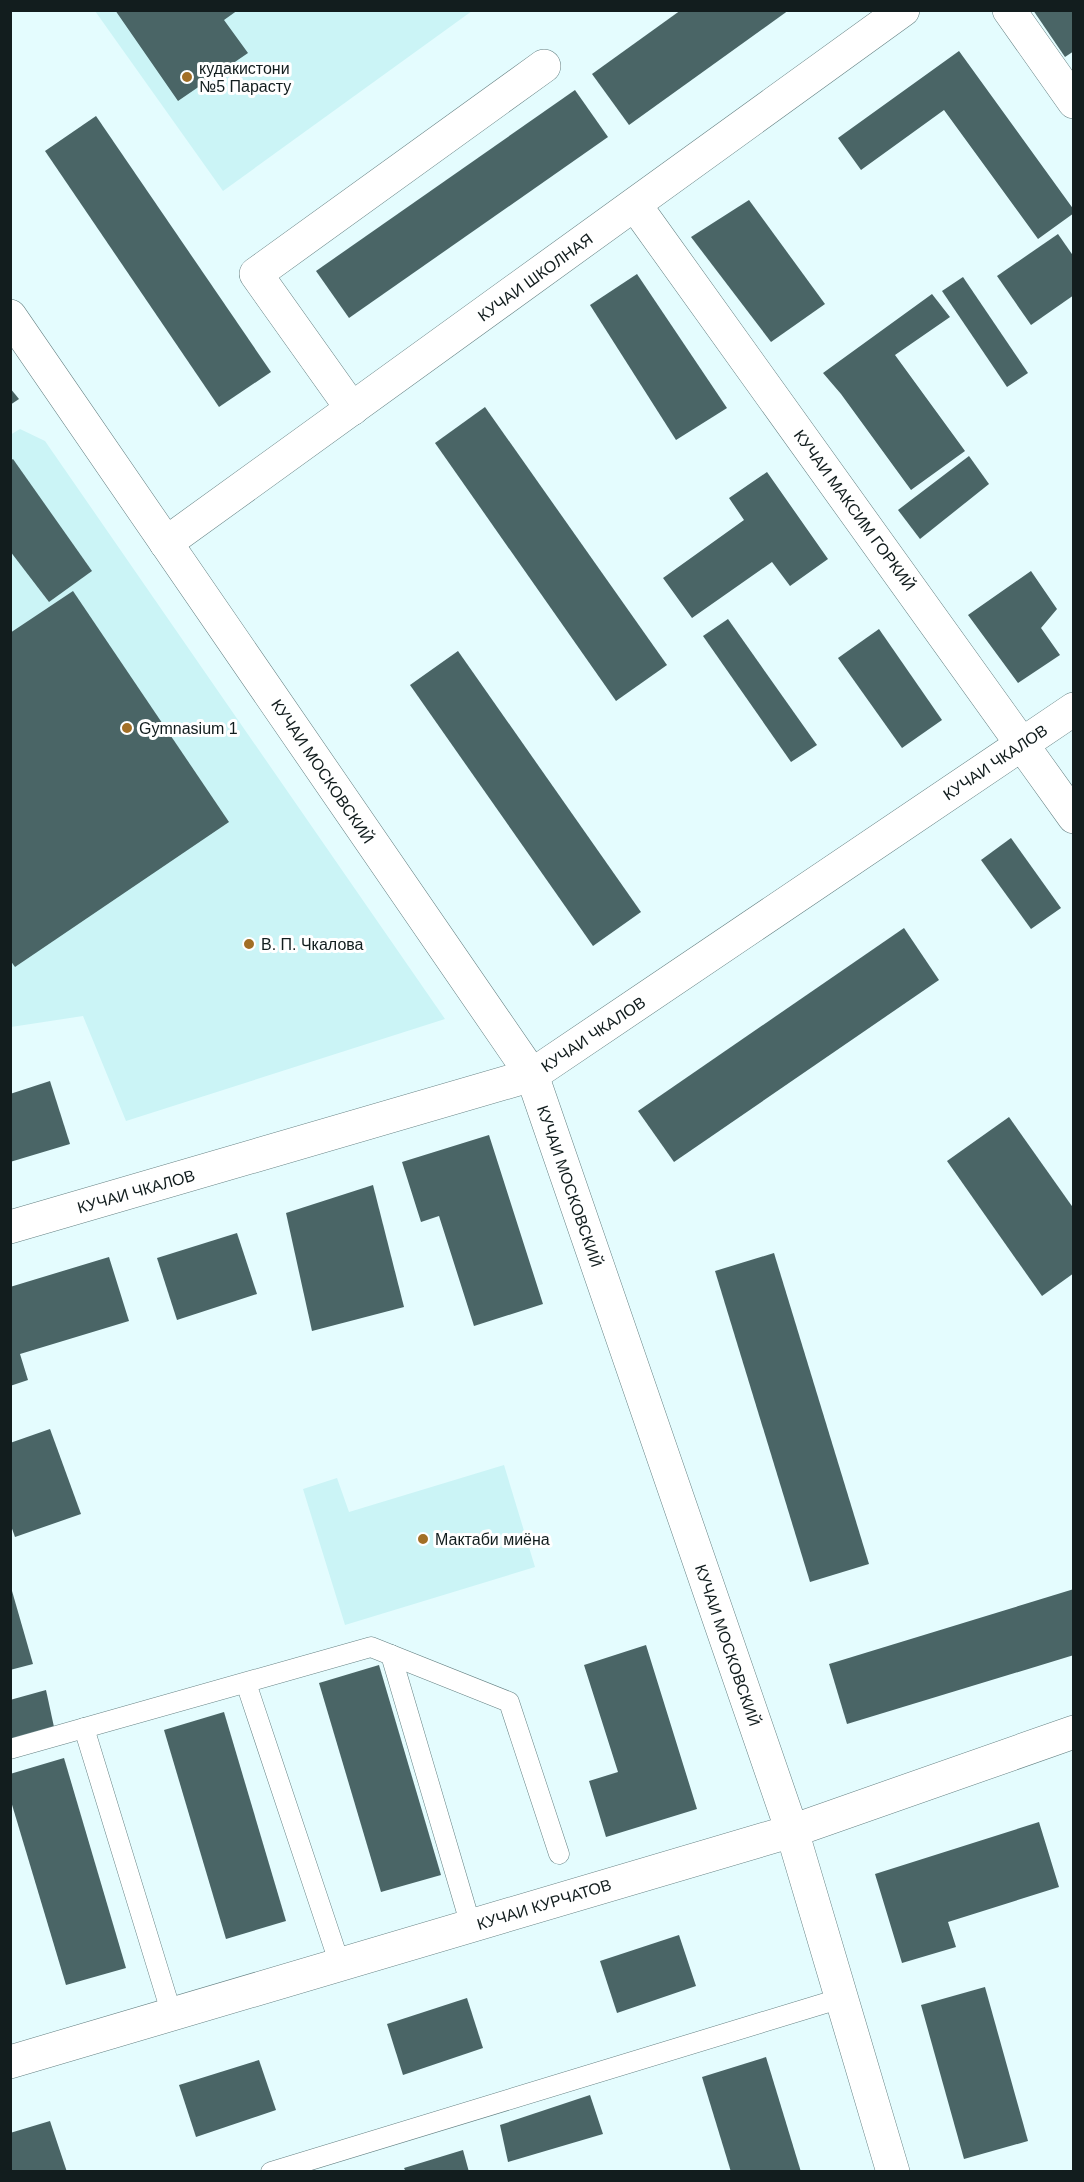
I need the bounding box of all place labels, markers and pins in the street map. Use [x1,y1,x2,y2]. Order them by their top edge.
place label: кудакистони №5 Парасту [199,60,291,95]
marker: кудакистони №5 Парасту [180,70,194,84]
place label: Gymnasium 1 [139,720,238,737]
marker: Gymnasium 1 [120,721,134,735]
place label: В. П. Чкалова [261,936,364,953]
marker: В. П. Чкалова [242,937,256,951]
place label: Мактаби миёна [435,1531,550,1548]
marker: Мактаби миёна [416,1532,430,1546]

